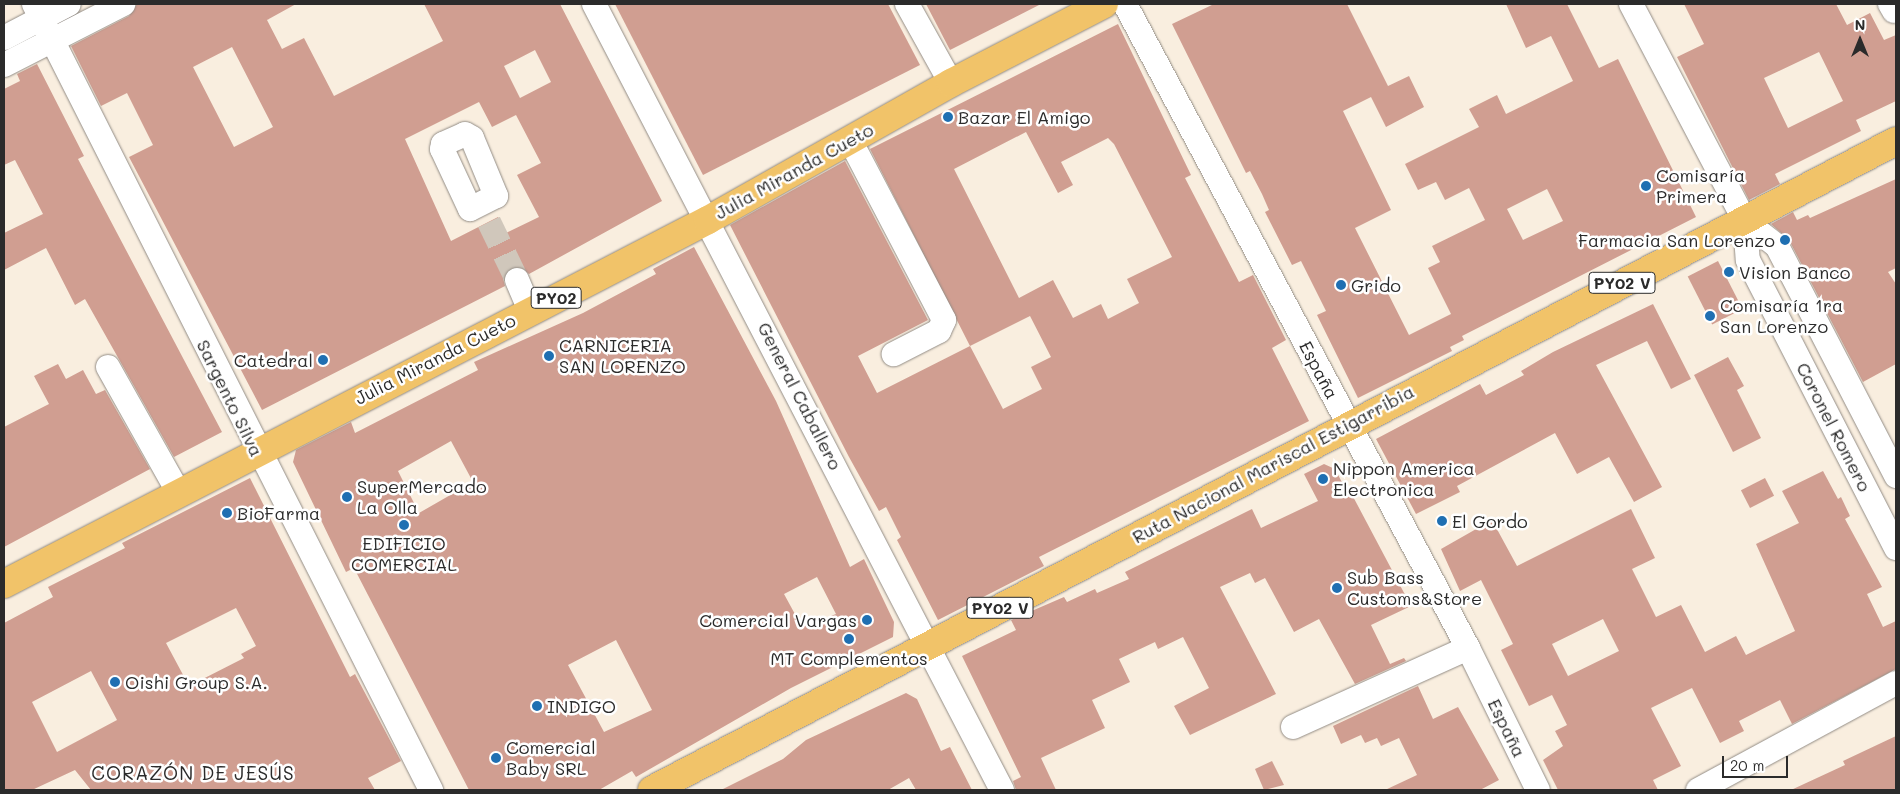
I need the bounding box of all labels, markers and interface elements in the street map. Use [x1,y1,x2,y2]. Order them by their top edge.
north arrow [1835,15,1885,65]
text: N [1855,15,1865,34]
place label: Bazar El Amigo [958,106,1090,128]
marker: Bazar El Amigo [942,111,954,123]
street label: Julia Miranda Cueto [711,118,877,224]
place label: Comisaría Primera [1656,165,1745,208]
marker: Comisaría Primera [1640,180,1652,192]
place label: Farmacia San Lorenzo [1578,229,1775,251]
marker: Farmacia San Lorenzo [1779,234,1791,246]
place label: Vision Banco [1739,261,1850,283]
marker: Vision Banco [1723,266,1735,278]
road number: PY02 V [1588,270,1656,296]
place label: Grido [1351,274,1401,296]
marker: Grido [1335,279,1347,291]
road number: PY02 [530,284,582,312]
place label: Comisaría 1ra San Lorenzo [1720,295,1843,338]
street label: Julia Miranda Cueto [351,309,519,409]
marker: Comisaría 1ra San Lorenzo [1704,310,1716,322]
street label: General Caballero [753,319,847,473]
place label: CARNICERIA SAN LORENZO [559,335,686,378]
street label: Sargento Silva [192,336,268,460]
street label: España [1295,337,1343,403]
place label: Catedral [234,349,313,371]
marker: CARNICERIA SAN LORENZO [543,350,555,362]
marker: Catedral [317,354,329,366]
street label: Coronel Romero [1792,359,1876,495]
street label: Ruta Nacional Mariscal Estigarribia [1128,380,1418,548]
place label: Nippon America Electronica [1333,458,1475,500]
marker: Nippon America Electronica [1317,473,1329,485]
place label: SuperMercado La Olla [357,476,487,518]
marker: SuperMercado La Olla [341,491,353,503]
place label: BioFarma [237,502,320,524]
marker: BioFarma [221,507,233,519]
place label: El Gordo [1452,510,1528,532]
marker: El Gordo [1436,515,1448,527]
marker: EDIFICIO COMERCIAL [398,519,410,531]
place label: EDIFICIO COMERCIAL [351,533,457,576]
place label: Sub Bass Customs&Store [1347,567,1482,610]
marker: Sub Bass Customs&Store [1331,582,1343,594]
road number: PY02 V [966,594,1034,622]
place label: Comercial Vargas [699,609,857,631]
marker: Comercial Vargas [861,614,873,626]
marker: MT Complementos [843,633,855,645]
place label: MT Complementos [770,647,928,669]
place label: Oishi Group S.A. [125,671,268,693]
marker: Oishi Group S.A. [109,676,121,688]
place label: INDIGO [547,695,616,717]
street label: España [1484,695,1530,761]
marker: INDIGO [531,700,543,712]
place label: Comercial Baby SRL [506,737,596,780]
scale bar [1725,746,1791,778]
marker: Comercial Baby SRL [490,752,502,764]
text: 20 m [1730,755,1764,775]
district label: CORAZÓN DE JESÚS [89,762,297,784]

